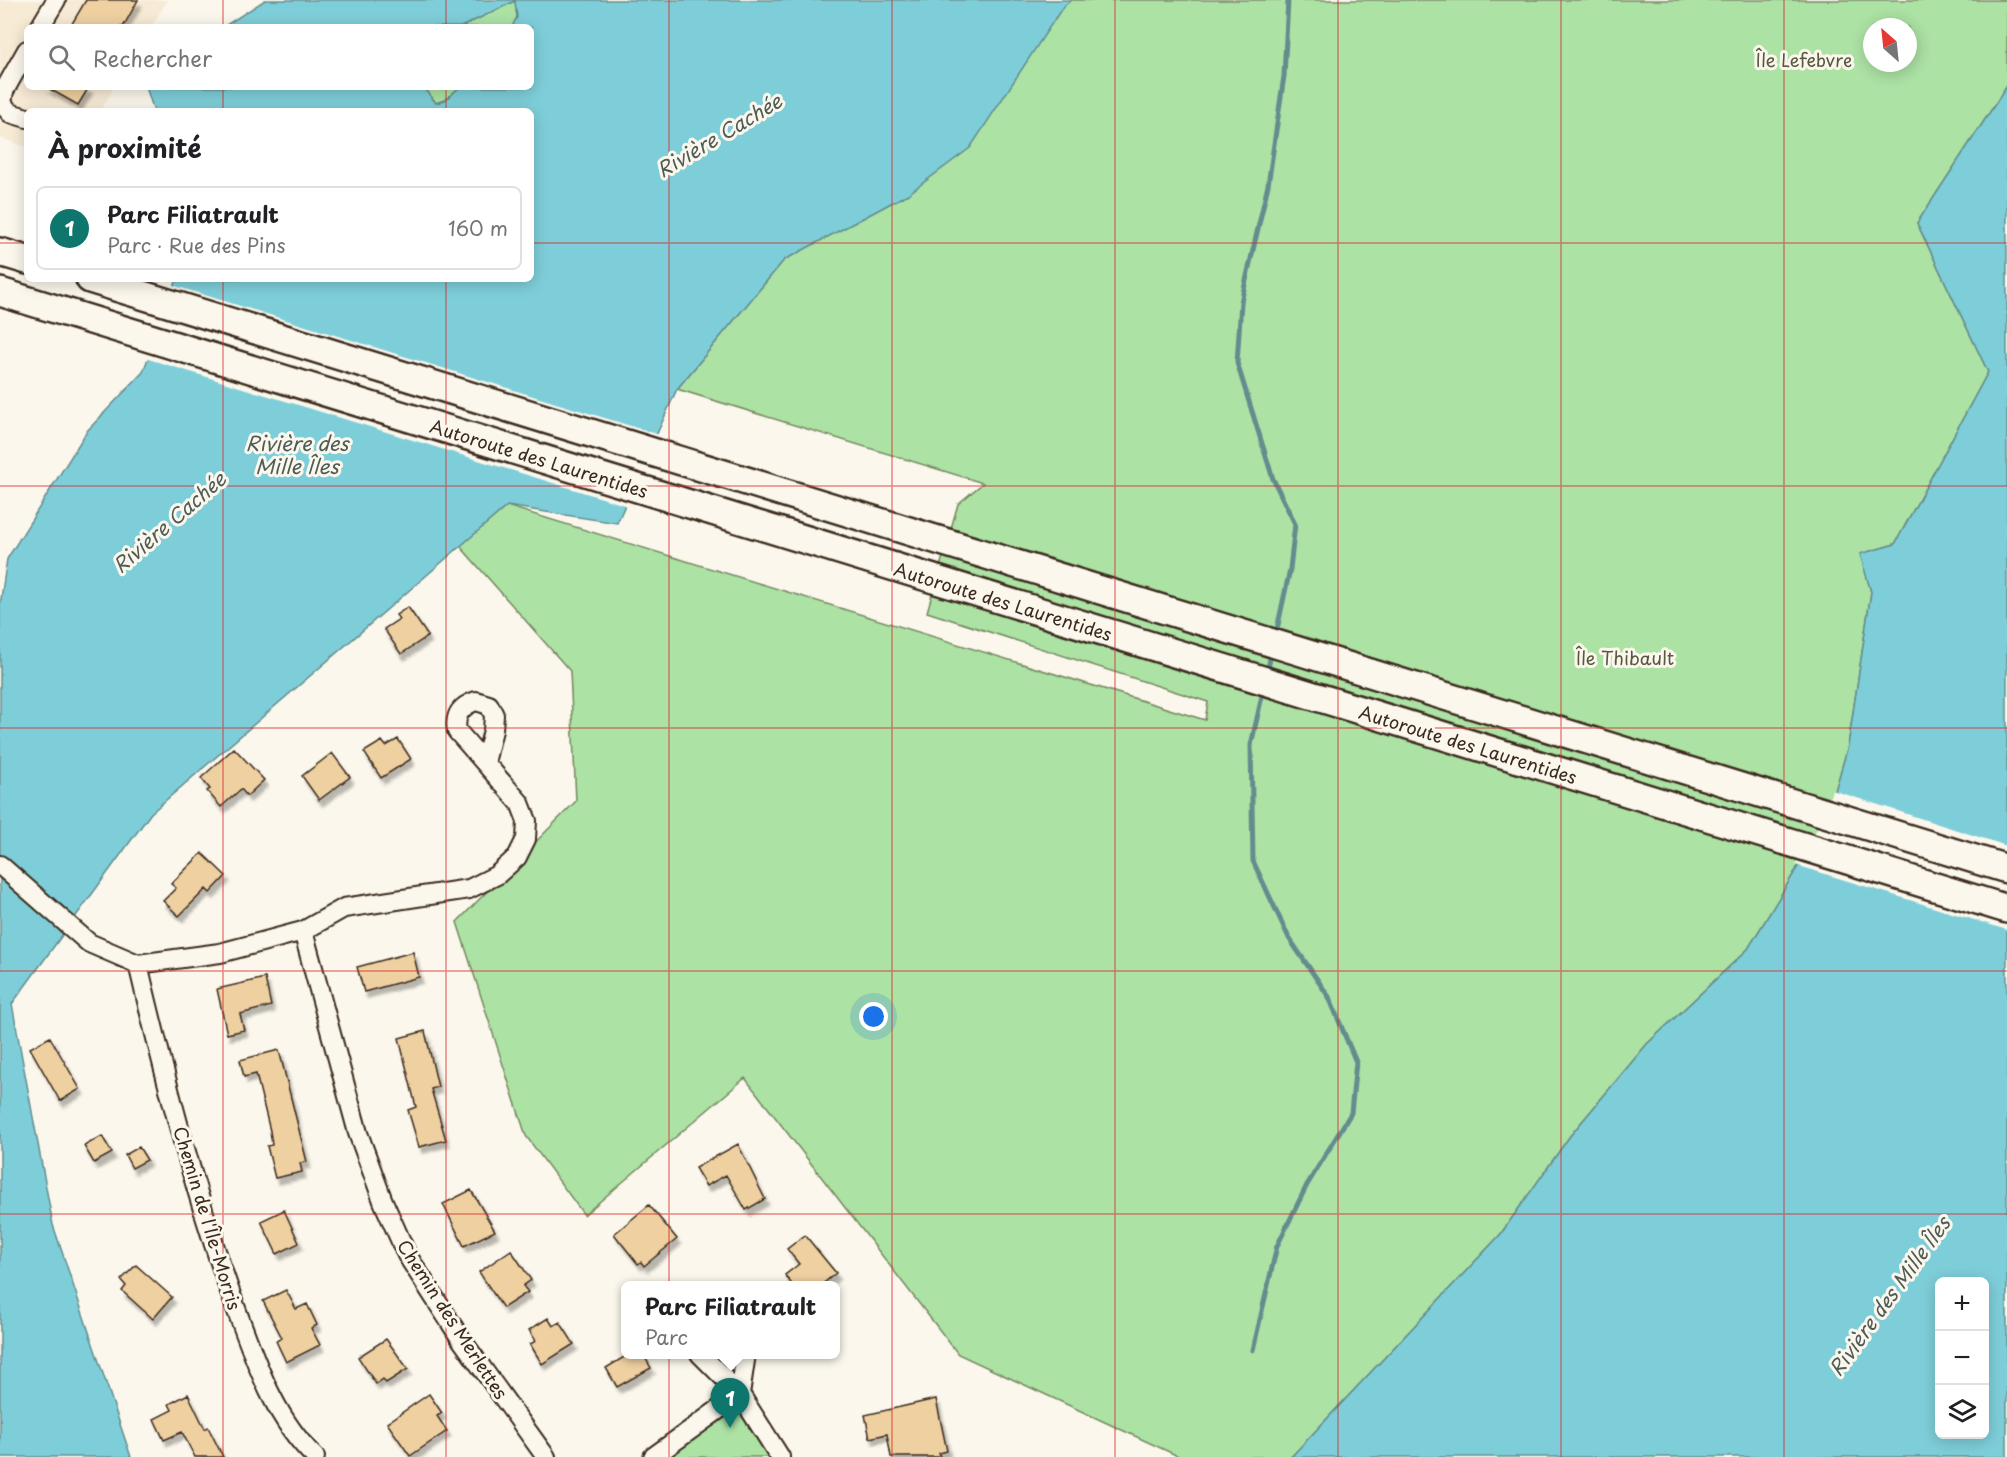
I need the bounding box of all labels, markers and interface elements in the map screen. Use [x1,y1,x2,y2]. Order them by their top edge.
north arrow [1863,18,1917,72]
search box [24,24,534,90]
icon: search [45,41,78,74]
text: Rechercher [93,41,212,74]
park label: Île Lefebvre [1755,46,1852,73]
water label: Rivière Cachée [650,85,788,184]
text: À proximité [48,128,202,167]
text: Parc Filiatrault [107,197,279,230]
text: 1 [65,213,74,243]
text: 160 m [448,213,508,243]
text: Parc · Rue des Pins [107,230,286,260]
street label: Autoroute des Laurentides [427,412,651,504]
water label: Rivière des Mille Îles [246,428,350,481]
water label: Rivière Cachée [106,464,233,580]
street label: Autoroute des Laurentides [891,555,1115,647]
park label: Île Thibault [1575,644,1674,671]
street label: Autoroute des Laurentides [1356,698,1580,790]
your location [859,1002,888,1031]
street label: Chemin de l'Île-Morris [167,1123,249,1313]
water label: Rivière des Mille Îles [1821,1209,1958,1382]
street label: Chemin des Merlettes [391,1234,515,1404]
map controls [1935,1277,1989,1439]
button: + [1935,1277,1989,1331]
popup [621,1281,840,1359]
text: Parc Filiatrault [645,1289,816,1322]
text: Parc [645,1322,688,1352]
button: − [1935,1331,1989,1385]
pin: 1 [710,1378,750,1428]
button: layers [1935,1385,1989,1439]

